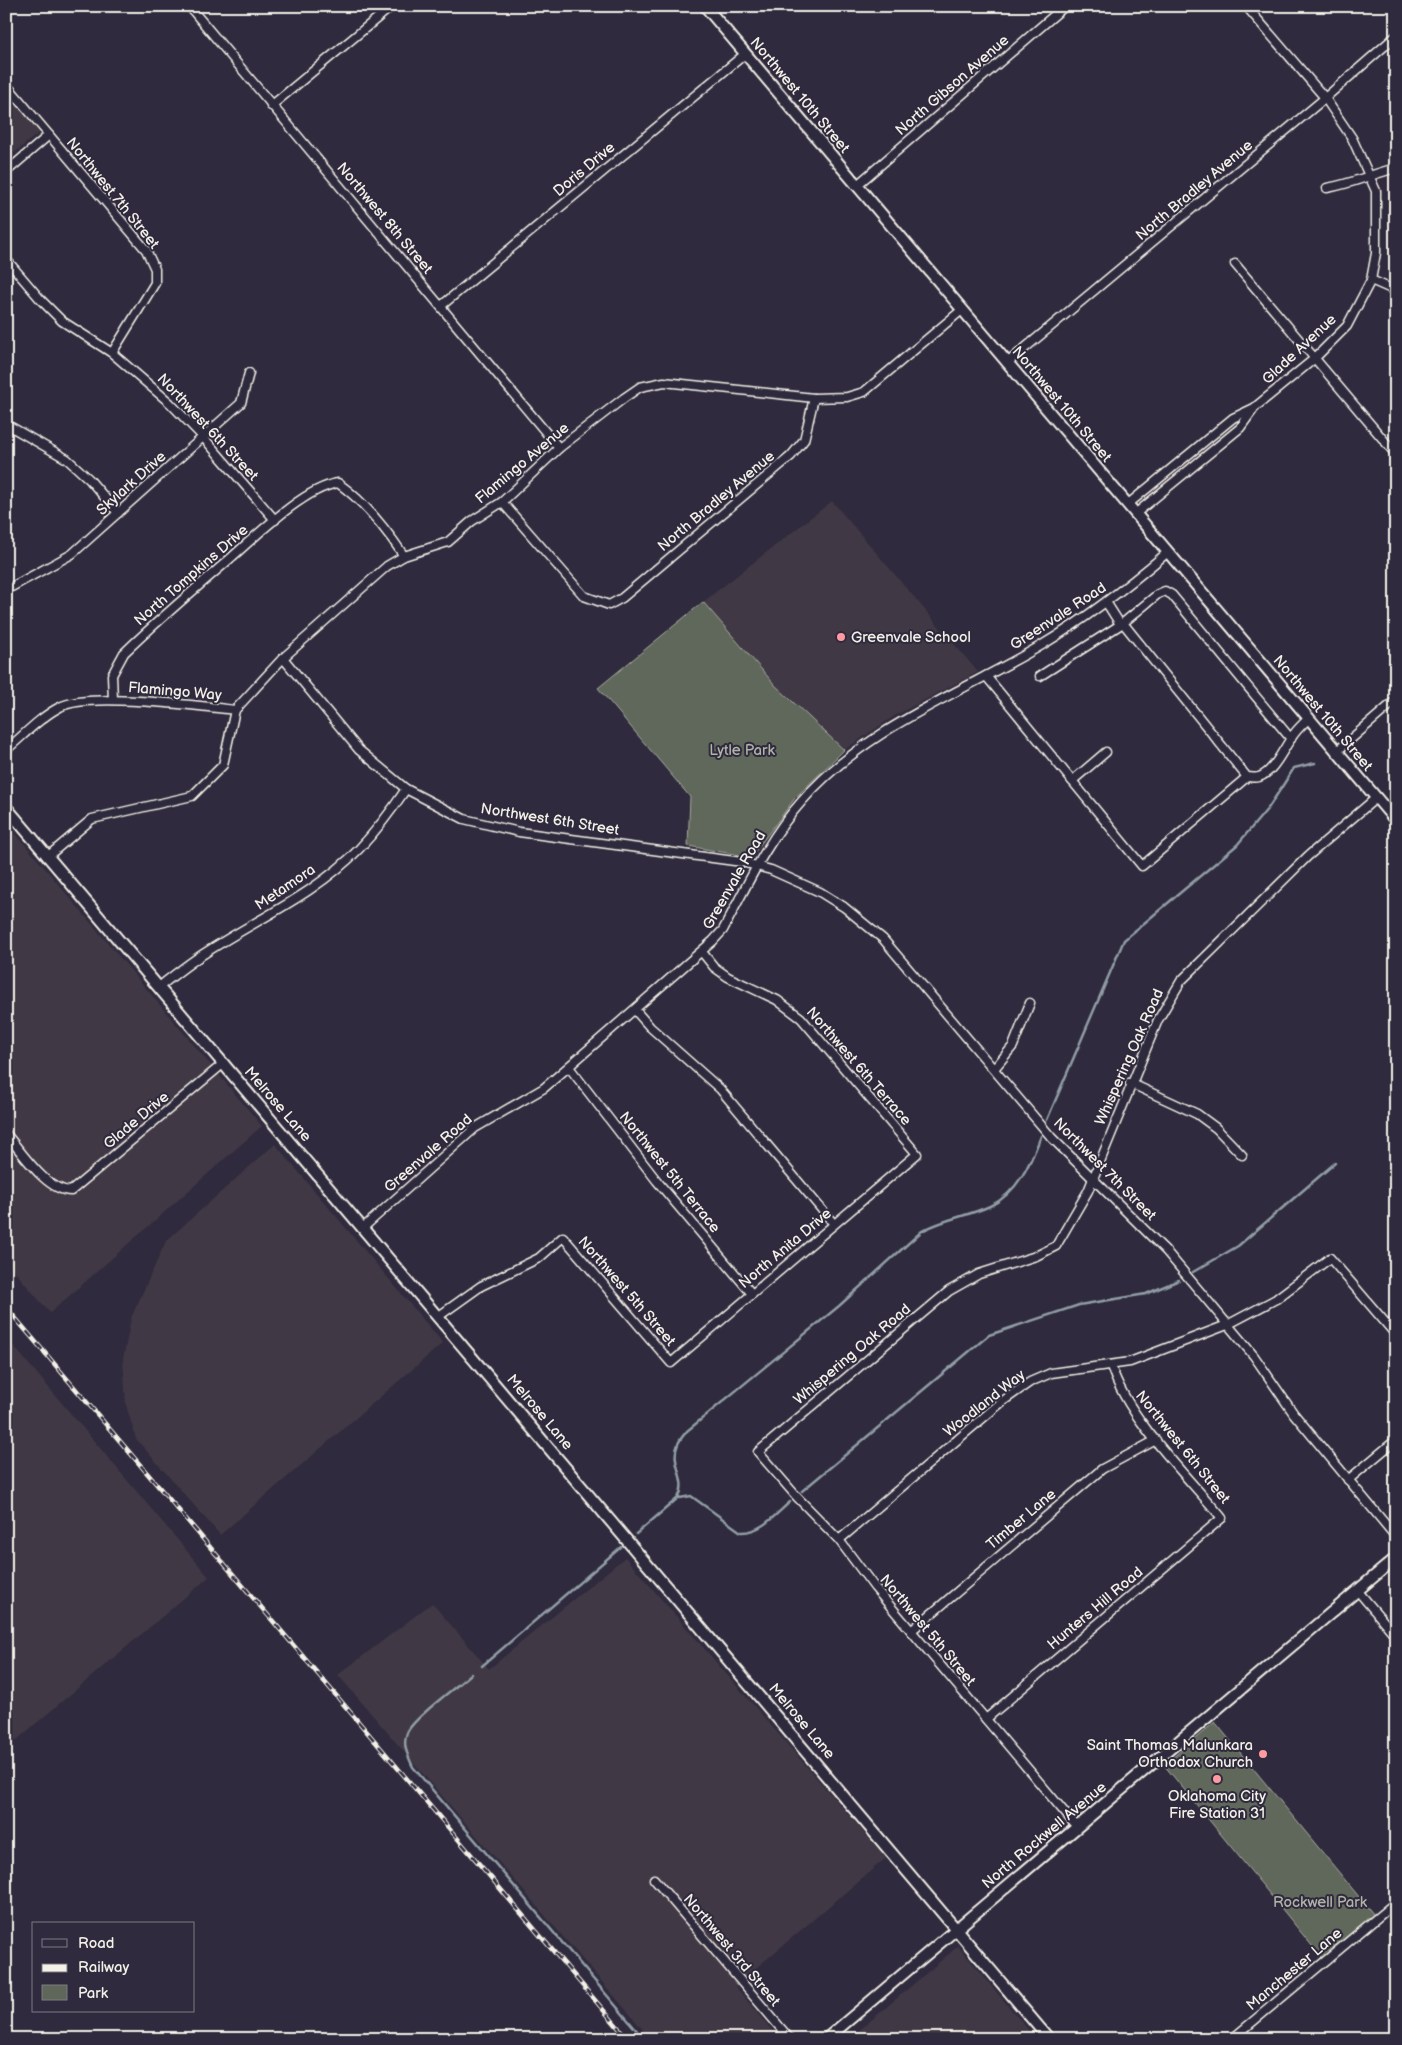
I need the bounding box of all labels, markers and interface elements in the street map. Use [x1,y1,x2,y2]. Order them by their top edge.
street label: North Gibson Avenue [892,31,1013,140]
street label: Northwest 10th Street [746,33,854,157]
street label: Northwest 7th Street [62,134,164,253]
street label: North Bradley Avenue [1132,136,1257,245]
street label: Doris Drive [550,138,619,201]
street label: Northwest 8th Street [332,159,437,278]
street label: Glade Avenue [1258,310,1341,389]
street label: Northwest 10th Street [1008,342,1116,466]
street label: Northwest 6th Street [153,370,263,485]
street label: Flamingo Avenue [472,419,573,508]
street label: Skylark Drive [93,447,170,520]
street label: North Bradley Avenue [654,447,779,556]
street label: North Tompkins Drive [130,521,252,630]
street label: Greenvale Road [1007,578,1110,655]
place label: Greenvale School [851,628,971,647]
marker: Greenvale School [835,631,847,643]
street label: Northwest 10th Street [1269,651,1377,775]
street label: Flamingo Way [127,678,223,705]
park label: Lytle Park [709,741,775,760]
street label: Northwest 6th Street [479,799,621,840]
street label: Greenvale Road [699,828,770,933]
street label: Metamora [251,860,319,915]
street label: Whispering Oak Road [1091,986,1168,1128]
street label: Northwest 6th Terrace [802,1003,915,1130]
street label: Melrose Lane [240,1063,315,1146]
street label: Glade Drive [100,1087,173,1153]
street label: Northwest 5th Terrace [615,1108,724,1237]
street label: Greenvale Road [380,1110,476,1197]
street label: Northwest 7th Street [1049,1114,1160,1225]
street label: North Anita Drive [735,1204,836,1293]
street label: Northwest 5th Street [574,1232,680,1351]
street label: Whispering Oak Road [790,1300,915,1409]
street label: Woodland Way [940,1365,1029,1441]
street label: Melrose Lane [502,1371,577,1454]
street label: Northwest 6th Street [1131,1387,1234,1508]
street label: Timber Lane [983,1485,1060,1554]
street label: Hunters Hill Road [1044,1563,1147,1654]
street label: Northwest 5th Street [875,1571,980,1690]
street label: Melrose Lane [764,1680,839,1763]
place label: Saint Thomas Malunkara Orthodox Church [1087,1736,1253,1772]
marker: Saint Thomas Malunkara Orthodox Church [1257,1748,1269,1760]
marker: Oklahoma City Fire Station 31 [1211,1773,1223,1785]
street label: North Rockwell Avenue [978,1778,1111,1893]
place label: Oklahoma City Fire Station 31 [1168,1787,1266,1823]
street label: Northwest 3rd Street [679,1890,784,2011]
park label: Rockwell Park [1273,1893,1368,1912]
legend [32,1922,195,2012]
street label: Manchester Lane [1243,1924,1346,2015]
text: Road [78,1934,114,1953]
text: Railway [78,1958,129,1977]
text: Park [78,1984,109,2003]

